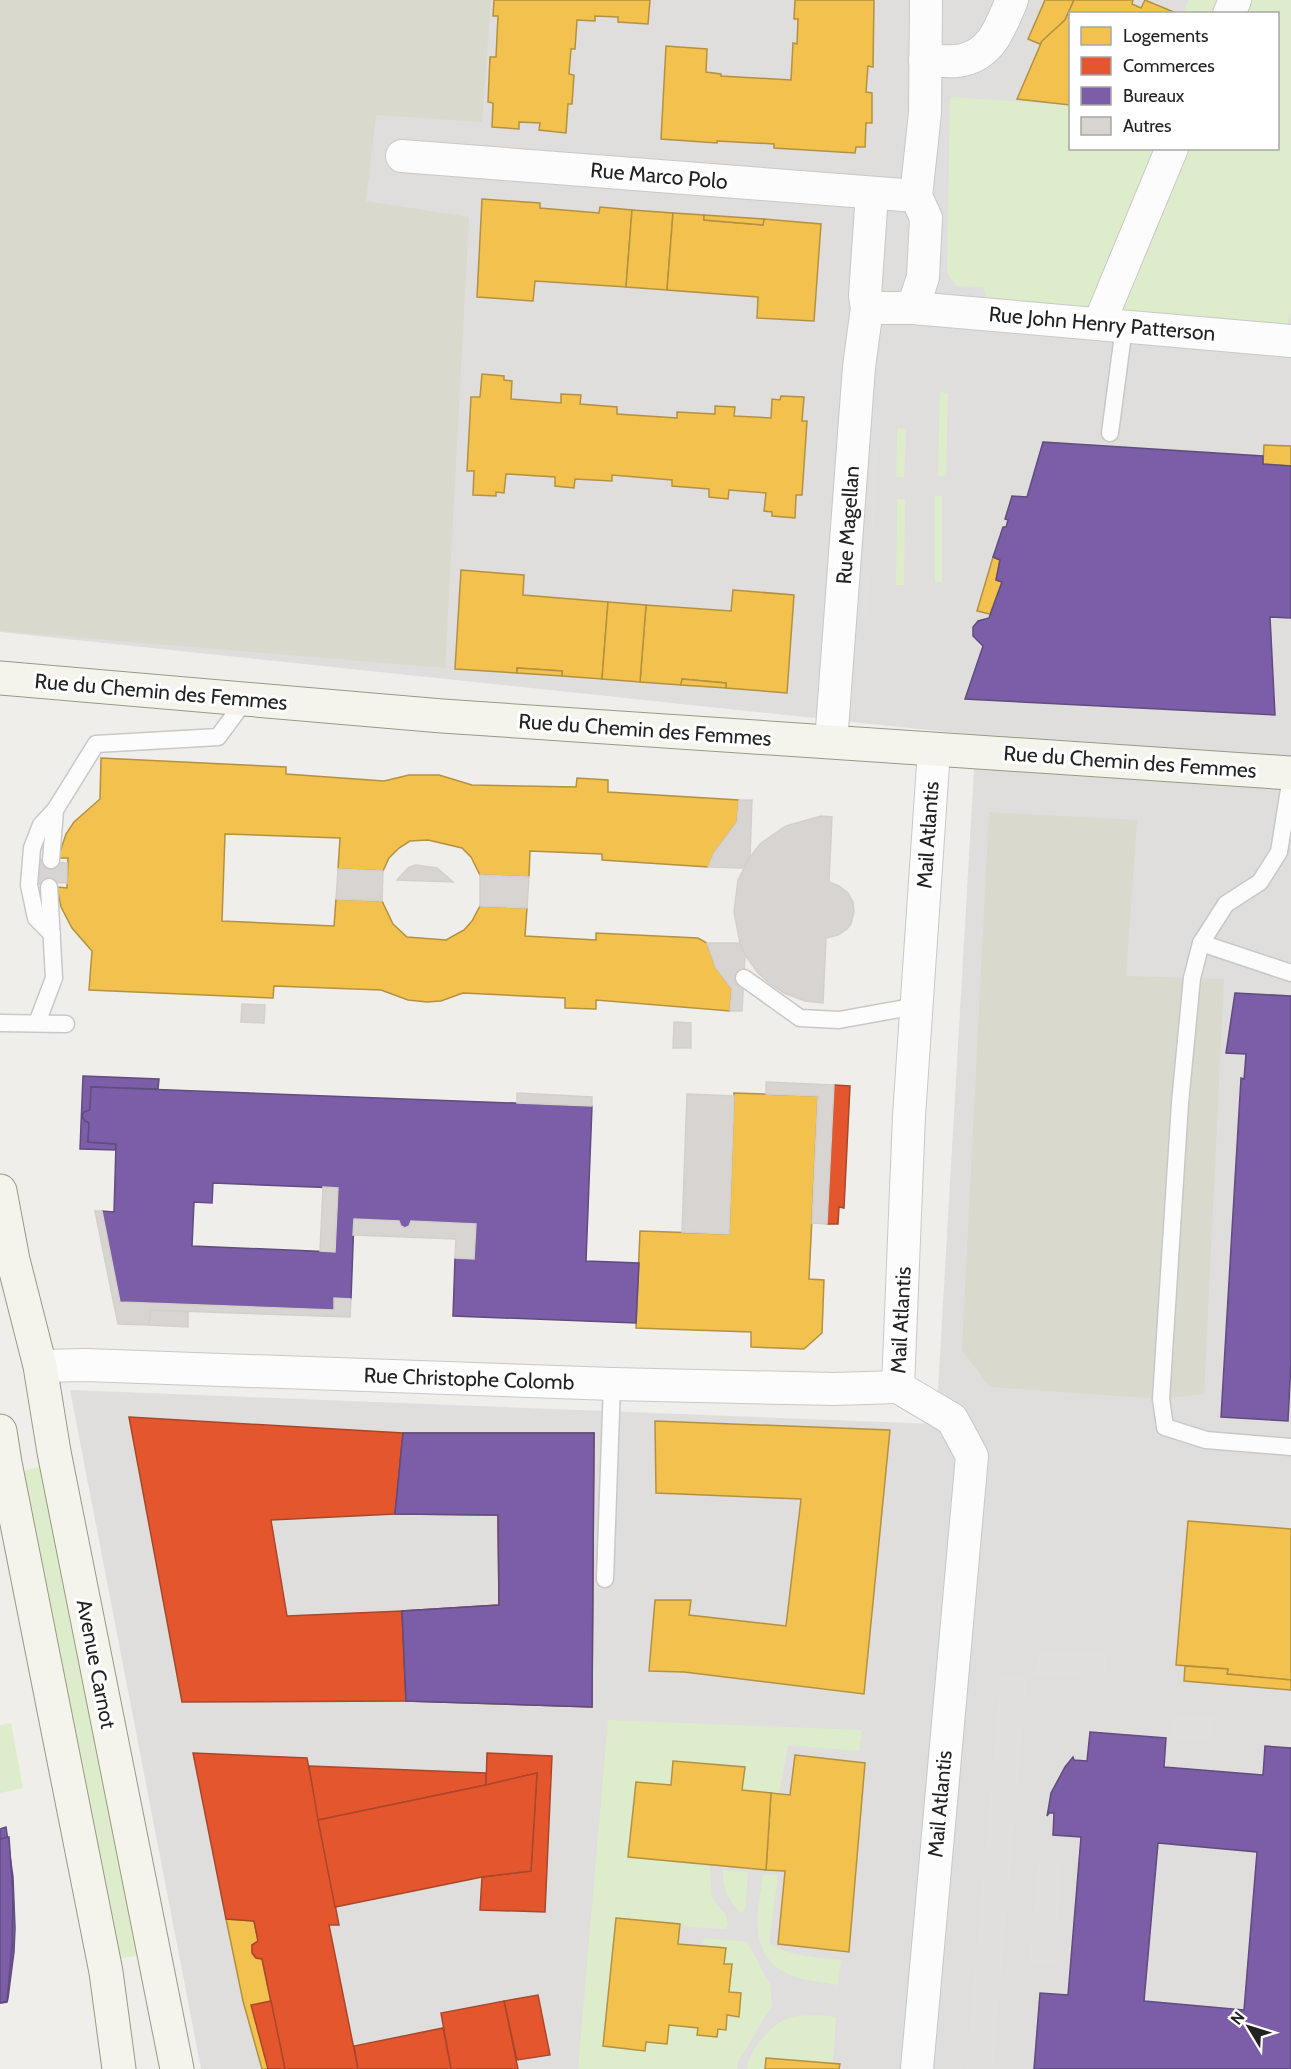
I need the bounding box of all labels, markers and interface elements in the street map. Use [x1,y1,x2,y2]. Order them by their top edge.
legend [1069,12,1279,150]
text: Logements [1123,25,1208,47]
text: Commerces [1123,55,1215,77]
text: Bureaux [1123,85,1185,107]
text: Autres [1123,115,1172,137]
street label: Rue Marco Polo [589,157,729,194]
street label: Rue John Henry Patterson [988,301,1216,346]
street label: Rue Magellan [831,465,864,585]
street label: Rue du Chemin des Femmes [34,668,289,715]
street label: Rue du Chemin des Femmes [518,708,773,751]
street label: Rue du Chemin des Femmes [1003,740,1258,783]
street label: Mail Atlantis [911,780,944,889]
street label: Mail Atlantis [885,1265,916,1374]
street label: Rue Christophe Colomb [363,1362,575,1395]
street label: Avenue Carnot [72,1597,121,1731]
street label: Mail Atlantis [922,1749,957,1859]
north arrow [1219,1997,1279,2057]
text: N [1227,2008,1249,2028]

